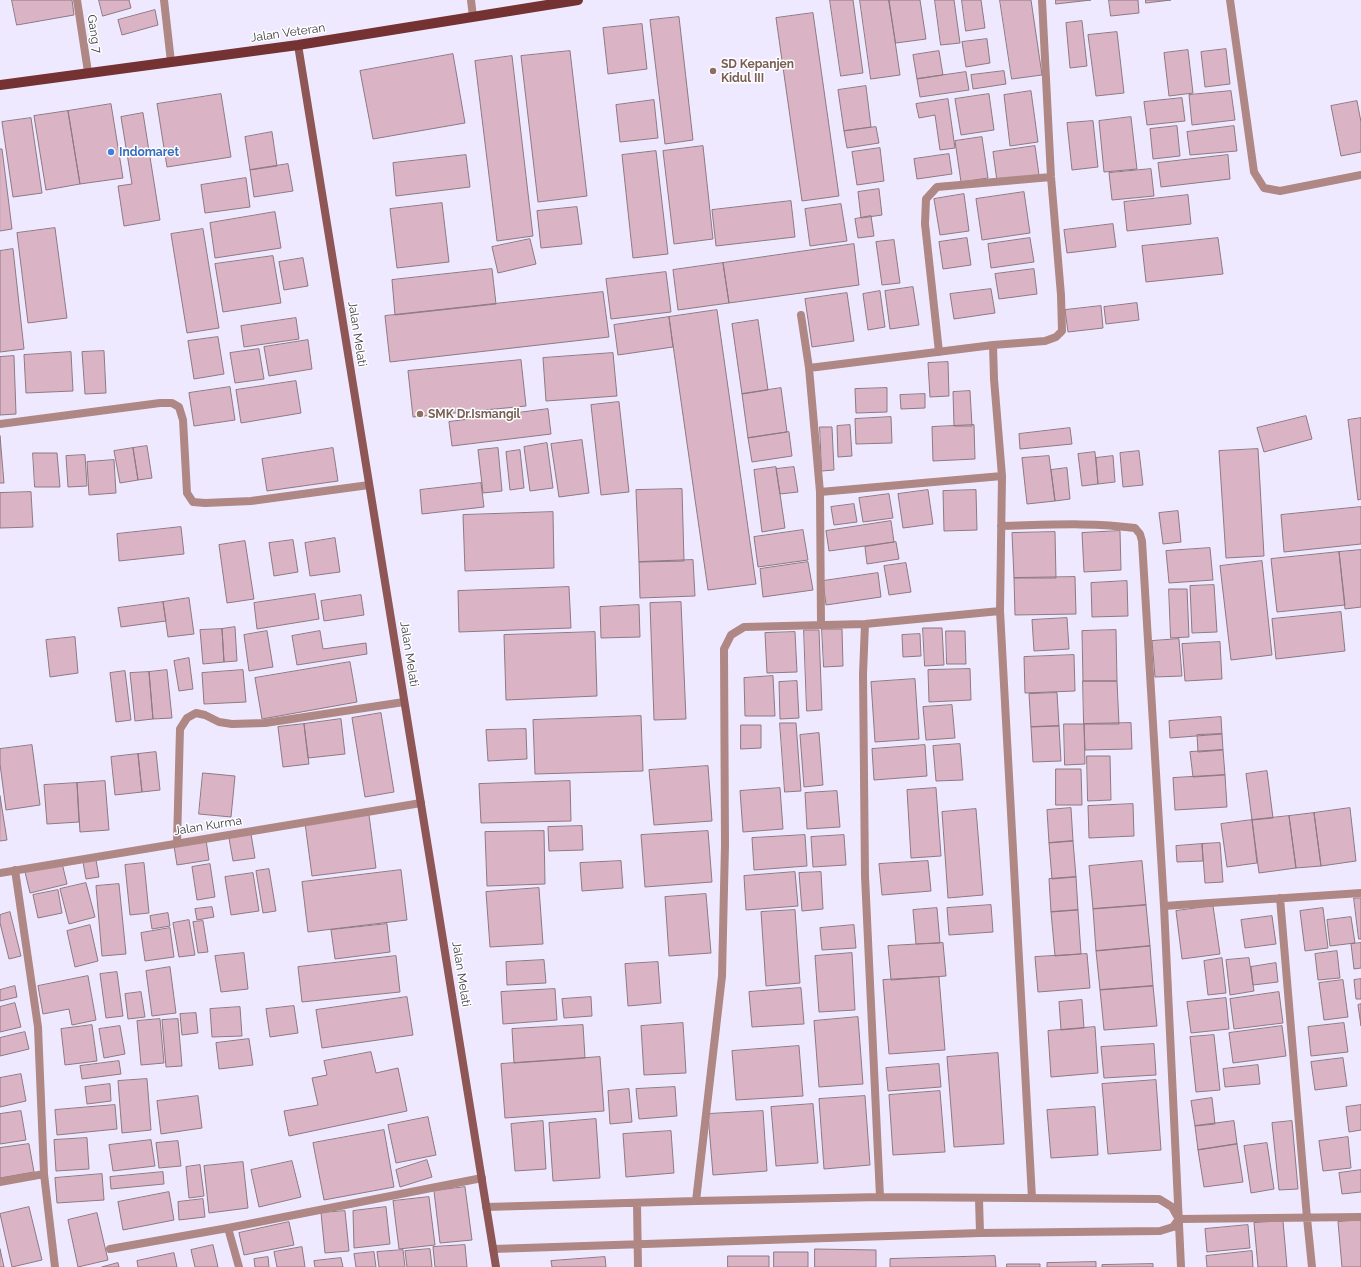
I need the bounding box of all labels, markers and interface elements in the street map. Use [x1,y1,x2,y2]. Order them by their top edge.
street label: Gang 7 [84,14,104,54]
street label: Jalan Veteran [250,21,326,45]
place label: SD Kepanjen Kidul III [721,57,794,85]
marker: SD Kepanjen Kidul III [708,66,718,76]
place label: Indomaret [119,145,179,159]
marker: Indomaret [106,147,116,157]
street label: Jalan Melati [345,300,369,368]
place label: SMK Dr.Ismangil [428,407,520,421]
marker: SMK Dr.Ismangil [415,409,425,419]
street label: Jalan Melati [397,620,421,688]
street label: Jalan Kurma [173,814,243,838]
street label: Jalan Melati [449,940,473,1008]

